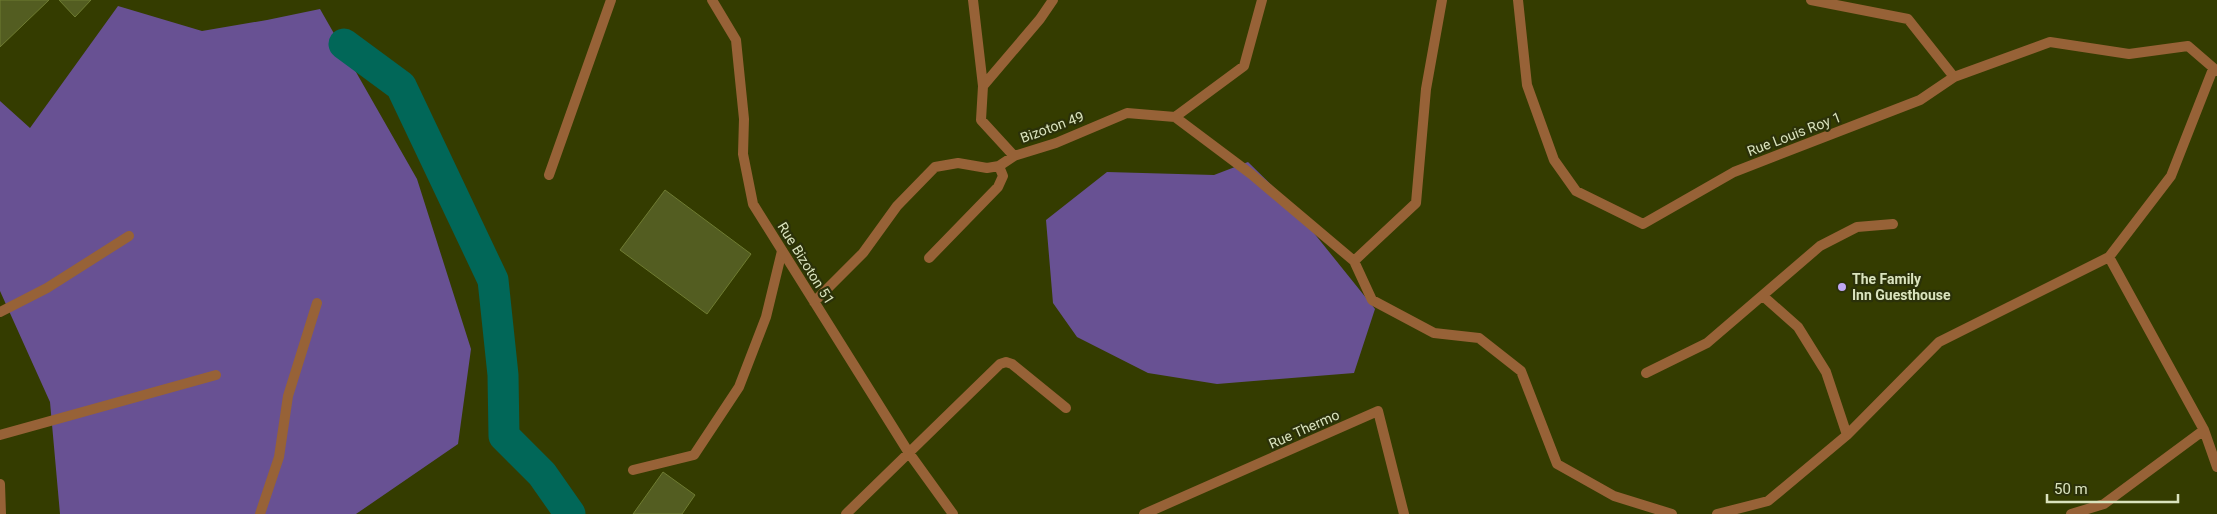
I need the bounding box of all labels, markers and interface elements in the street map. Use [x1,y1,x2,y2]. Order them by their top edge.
street label: Bizoton 49 [1018,108,1086,146]
street label: Rue Louis Roy 1 [1745,109,1843,159]
street label: Rue Bizoton 51 [774,219,838,307]
place label: The Family Inn Guesthouse [1852,271,1951,303]
marker: The Family Inn Guesthouse [1836,281,1848,293]
street label: Rue Thermo [1266,406,1342,452]
scale bar [2047,472,2178,504]
text: 50 m [2054,480,2088,498]

